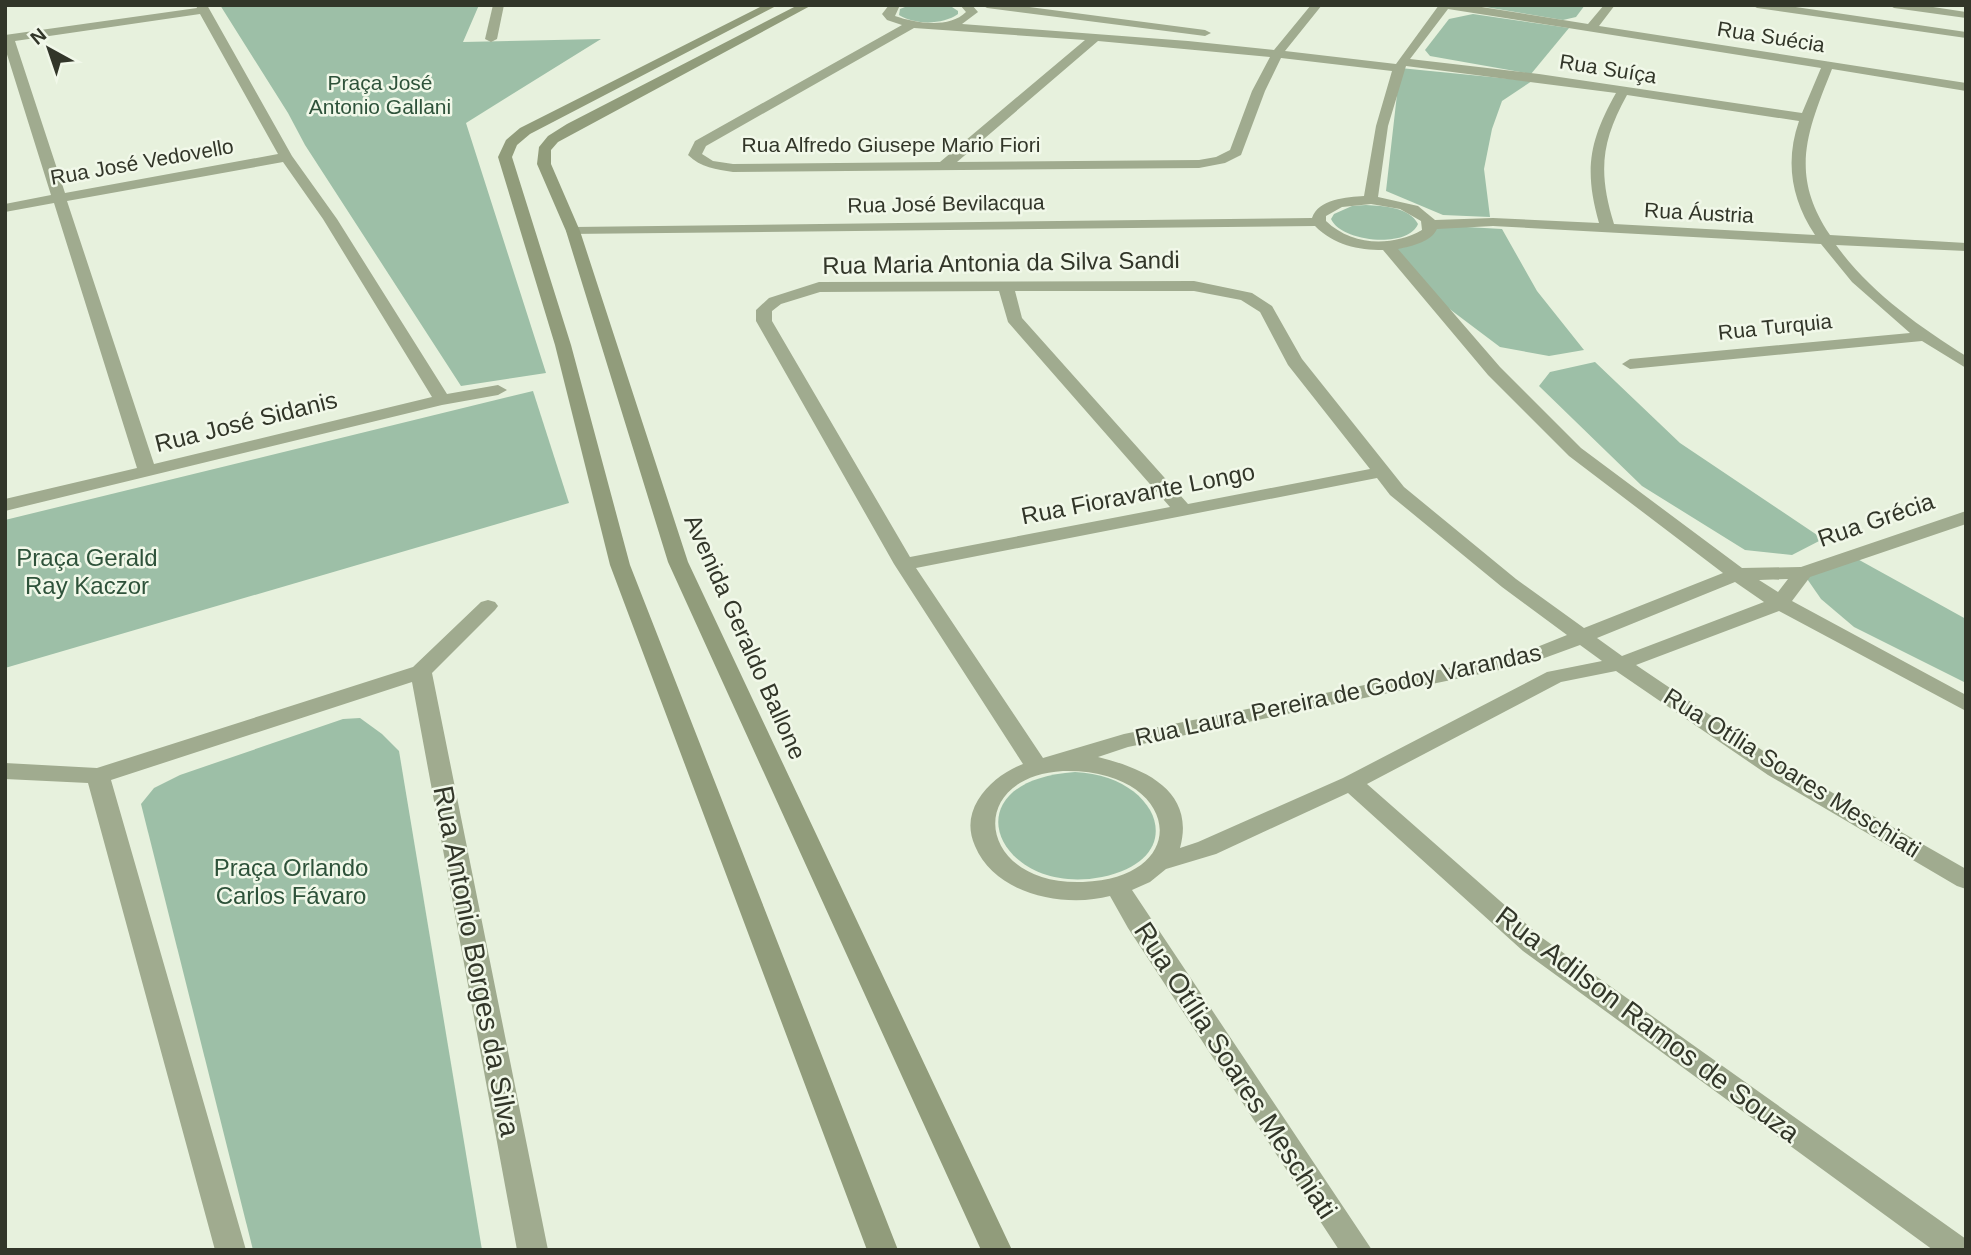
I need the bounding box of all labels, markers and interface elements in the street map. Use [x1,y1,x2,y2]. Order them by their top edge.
north arrow [14,14,84,84]
street label: Rua Suécia [1716,17,1827,56]
text: N [26,24,50,49]
street label: Rua Suíça [1558,49,1659,88]
park label: Praça José Antonio Gallani [309,71,451,118]
street label: Rua Alfredo Giusepe Mario Fiori [742,133,1040,156]
street label: Rua José Vedovello [49,134,235,189]
street label: Rua José Bevilacqua [847,190,1045,217]
street label: Rua Áustria [1644,198,1755,227]
street label: Rua Maria Antonia da Silva Sandi [822,246,1180,279]
street label: Rua Turquia [1717,309,1833,344]
street label: Rua José Sidanis [152,386,340,457]
street label: Rua Fioravante Longo [1019,458,1257,529]
street label: Rua Grécia [1814,487,1938,552]
street label: Avenida Geraldo Ballone [679,510,812,763]
park label: Praça Gerald Ray Kaczor [16,544,158,599]
street label: Rua Laura Pereira de Godoy Varandas [1132,638,1543,751]
street label: Rua Otília Soares Meschiati [1659,682,1926,863]
street label: Rua Antonio Borges da Silva [427,783,526,1139]
park label: Praça Orlando Carlos Fávaro [214,854,368,909]
street label: Rua Adilson Ramos de Souza [1490,900,1806,1149]
street label: Rua Otília Soares Meschiati [1128,916,1343,1224]

